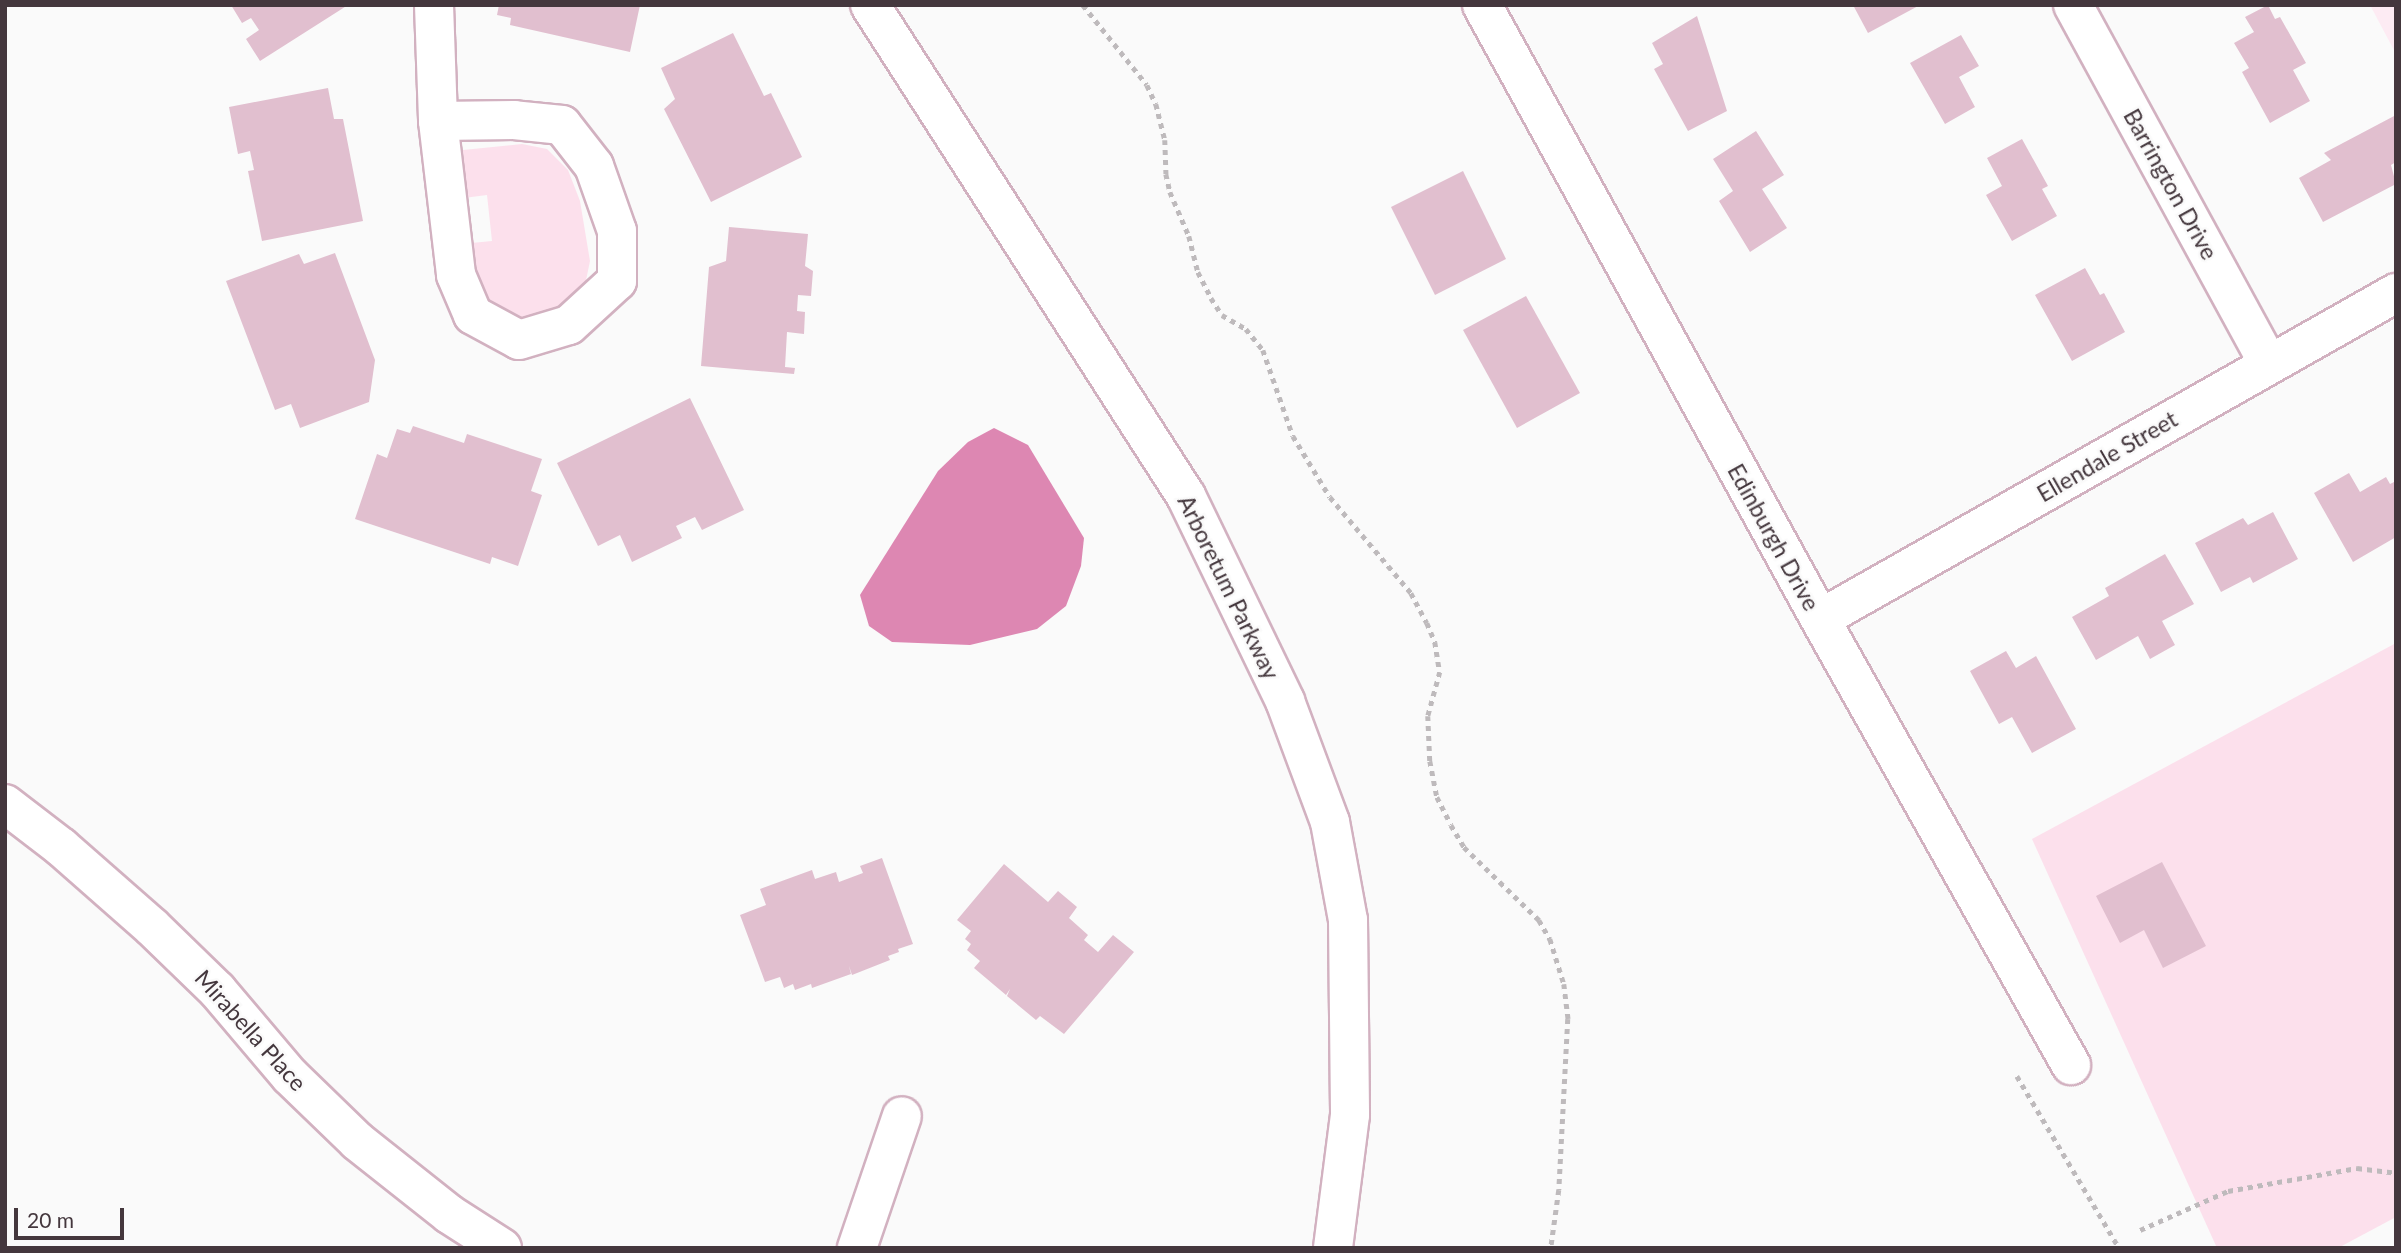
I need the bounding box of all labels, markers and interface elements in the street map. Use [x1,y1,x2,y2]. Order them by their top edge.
street label: Barrington Drive [2118,104,2224,264]
street label: Ellendale Street [2032,405,2182,507]
street label: Edinburgh Drive [1722,459,1826,615]
street label: Arboretum Parkway [1172,490,1286,684]
street label: Mirabella Place [190,964,312,1096]
scale bar [18,1194,128,1238]
text: 20 m [27,1207,74,1232]

